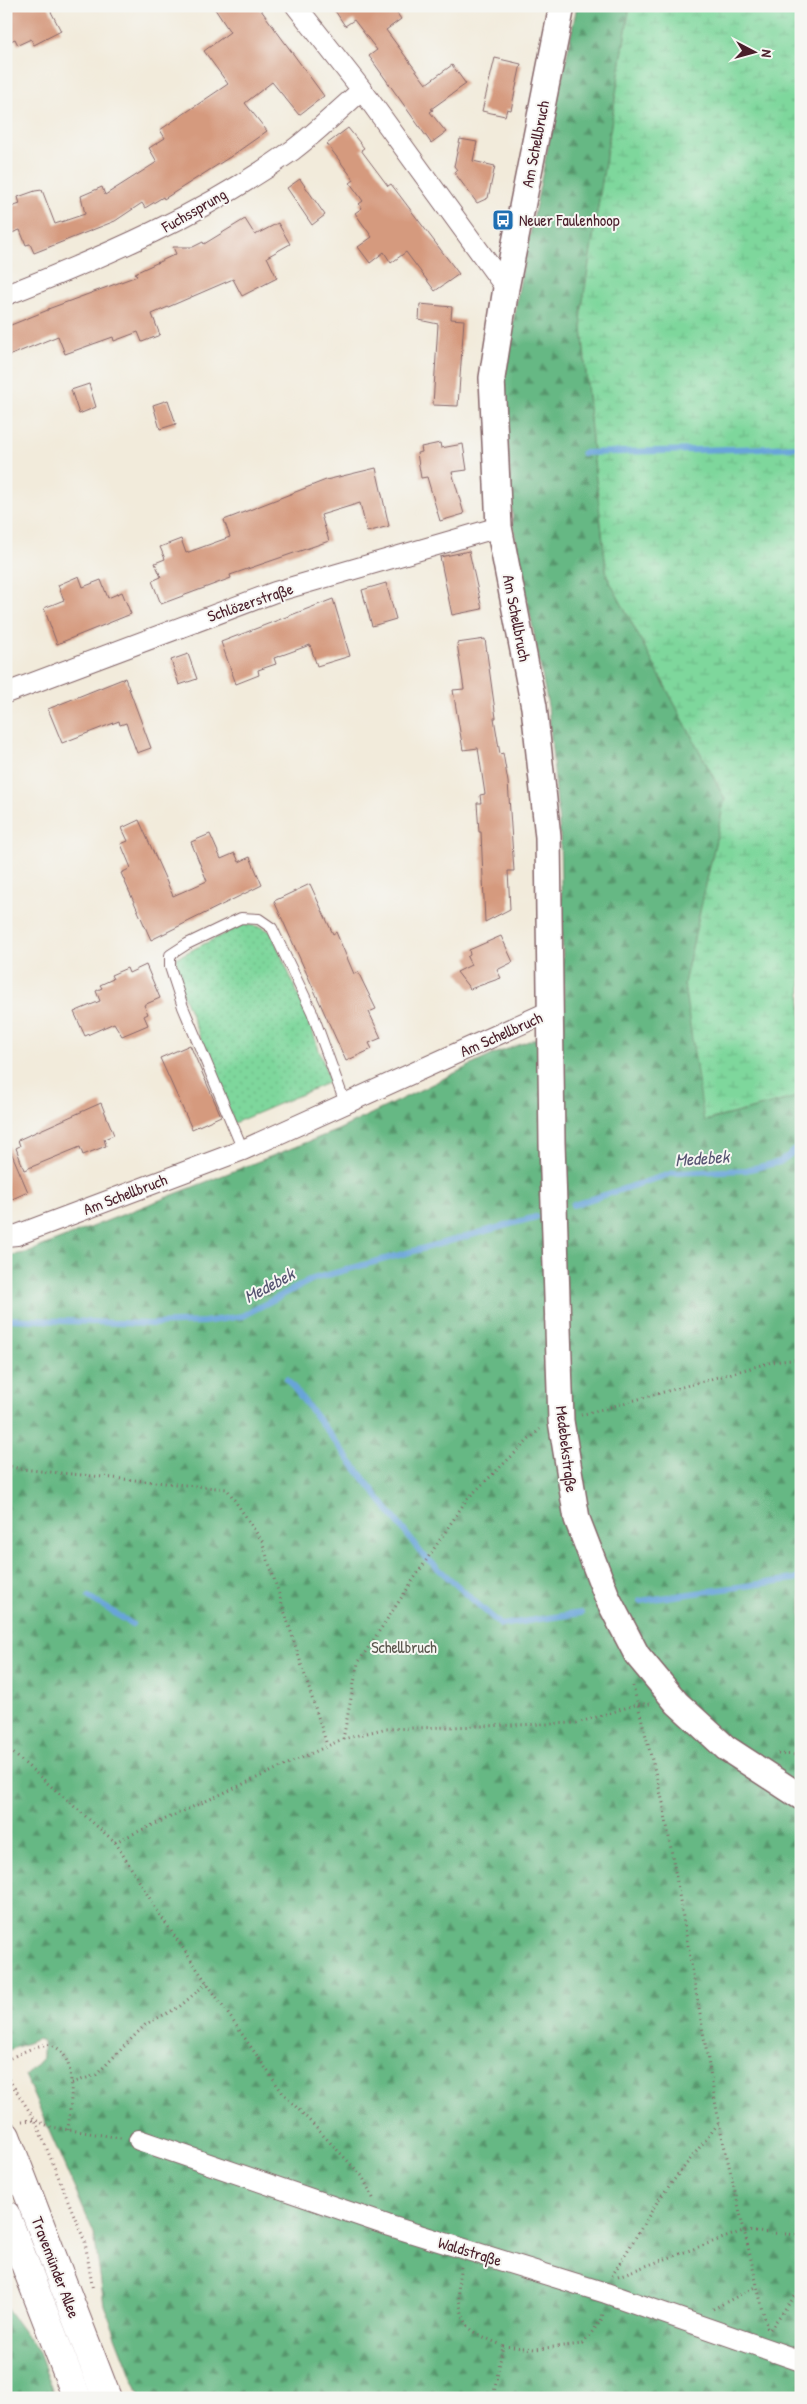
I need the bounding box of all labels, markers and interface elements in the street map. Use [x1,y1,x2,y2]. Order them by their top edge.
north arrow [730,28,780,78]
text: N [758,49,777,59]
street label: Am Schellbruch [516,98,554,189]
street label: Fuchssprung [157,183,230,238]
bus stop icon: Neuer Faulenhoop [491,208,515,232]
place label: Neuer Faulenhoop [519,209,620,231]
street label: Am Schellbruch [498,573,536,664]
street label: Schlözerstraße [204,577,296,627]
street label: Am Schellbruch [456,1006,546,1062]
water label: Medebek [674,1144,731,1172]
street label: Am Schellbruch [80,1168,170,1220]
water label: Medebek [239,1261,300,1309]
street label: Medebekstraße [551,1404,583,1494]
park label: Schellbruch [371,1636,437,1658]
street label: Travemünder Allee [27,2213,86,2322]
street label: Waldstraße [435,2231,505,2271]

